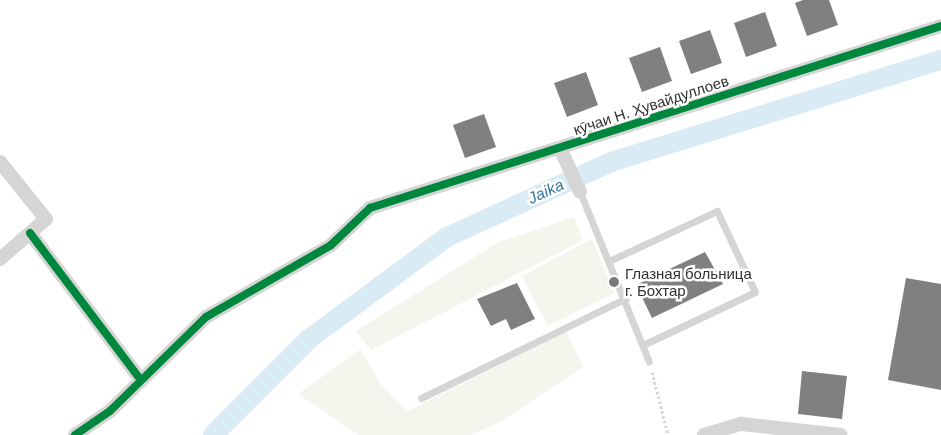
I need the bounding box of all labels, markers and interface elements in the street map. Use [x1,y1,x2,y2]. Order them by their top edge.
street label: кӯчаи Н. Ҳувайдуллоев [571,71,731,139]
water label: Jaika [525,175,567,209]
place label: Глазная больница г. Бохтар [625,264,752,299]
marker: Глазная больница г. Бохтар [607,275,621,289]

